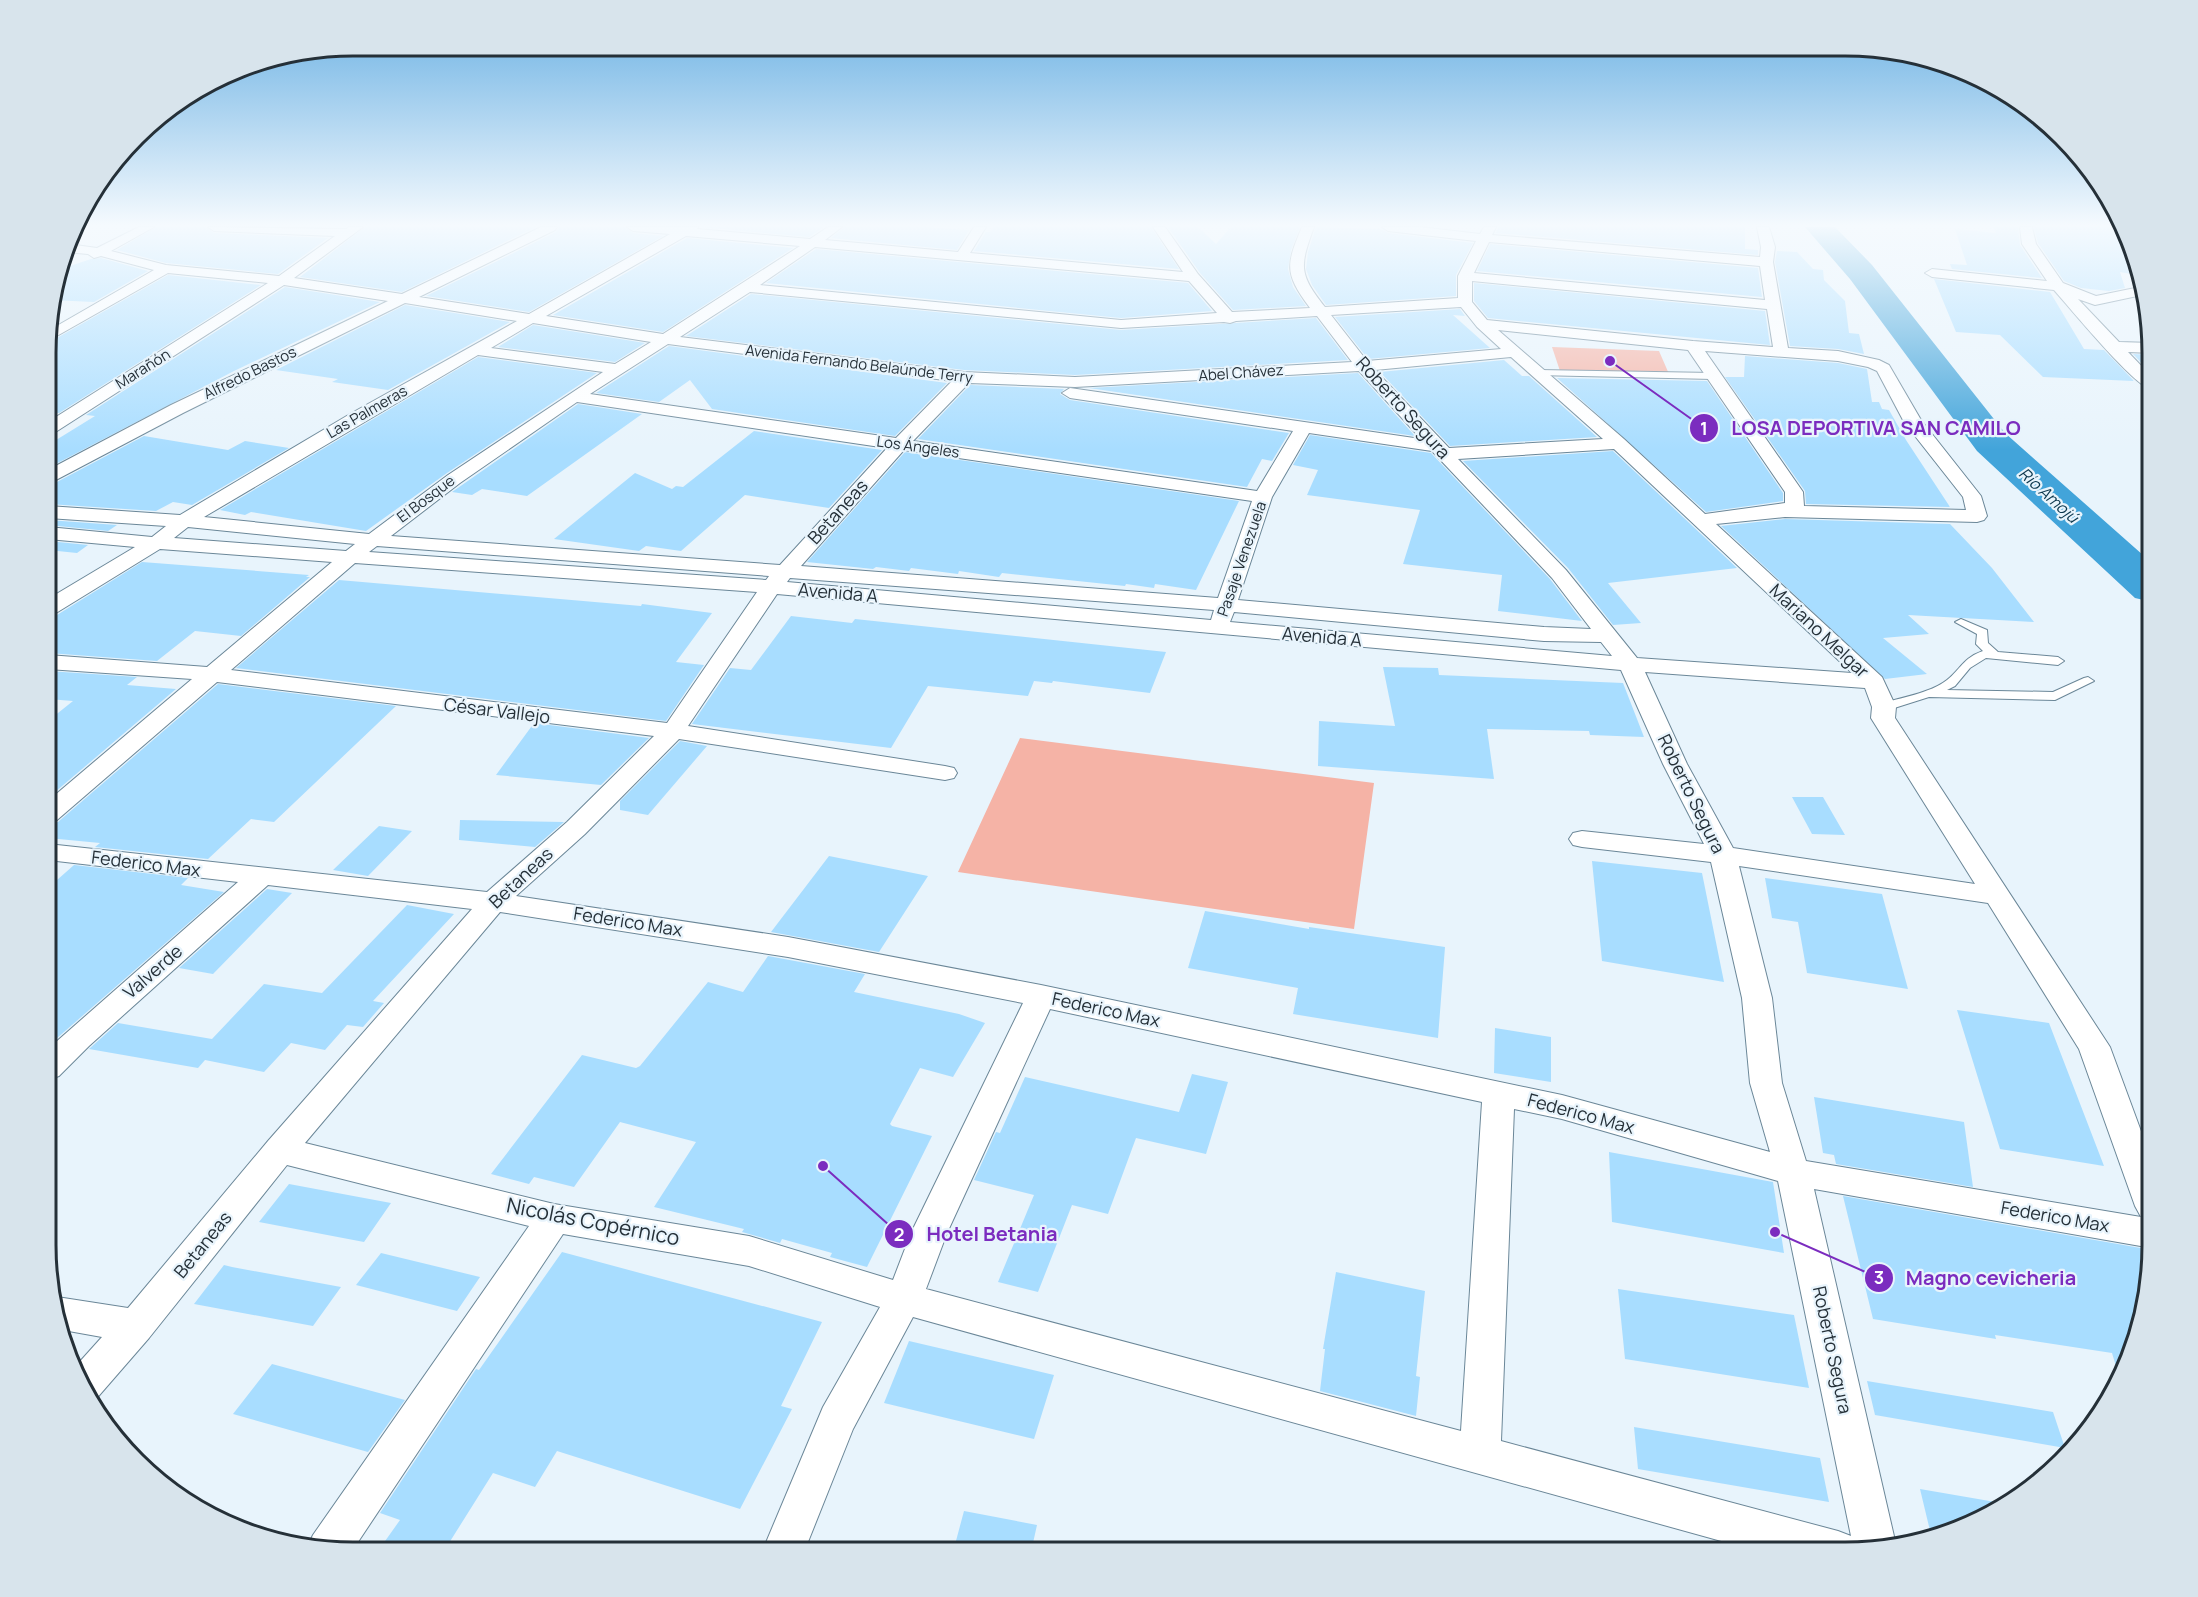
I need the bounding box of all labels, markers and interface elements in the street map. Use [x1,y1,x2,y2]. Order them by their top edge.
street label: Avenida Fernando Belaúnde Terry [744,339,974,388]
street label: Alfredo Bastos [200,341,300,404]
street label: Marañón [111,343,174,394]
street label: Roberto Segura [1351,351,1456,464]
street label: Abel Chávez [1198,359,1284,386]
street label: Las Palmeras [322,380,411,443]
callout: LOSA DEPORTIVA SAN CAMILO [1689,409,2033,447]
text: LOSA DEPORTIVA SAN CAMILO [1731,414,2021,441]
text: 1 [1700,416,1708,440]
street label: Los Ángeles [875,430,961,463]
water label: Río Amojú [2014,462,2085,529]
street label: El Bosque [392,470,459,527]
street label: Betaneas [802,474,873,549]
street label: Pasaje Venezuela [1212,498,1271,619]
street label: Avenida A [797,577,880,608]
street label: Mariano Melgar [1765,578,1875,683]
street label: Avenida A [1281,621,1364,652]
street label: César Vallejo [443,692,552,728]
street label: Roberto Segura [1653,730,1731,857]
street label: Betaneas [483,841,557,913]
street label: Federico Max [90,844,203,882]
street label: Federico Max [572,901,685,942]
street label: Valverde [118,939,187,1004]
street label: Federico Max [1050,986,1163,1032]
street label: Federico Max [1525,1087,1638,1139]
street label: Nicolás Copérnico [504,1191,682,1252]
street label: Federico Max [1999,1195,2112,1237]
street label: Betaneas [168,1206,236,1283]
callout: Hotel Betania [884,1215,1069,1253]
text: Hotel Betania [926,1220,1058,1247]
text: 2 [894,1222,904,1246]
callout: Magno cevicheria [1864,1259,2088,1297]
text: Magno cevicheria [1906,1264,2076,1291]
text: 3 [1874,1265,1884,1289]
street label: Roberto Segura [1808,1284,1858,1416]

